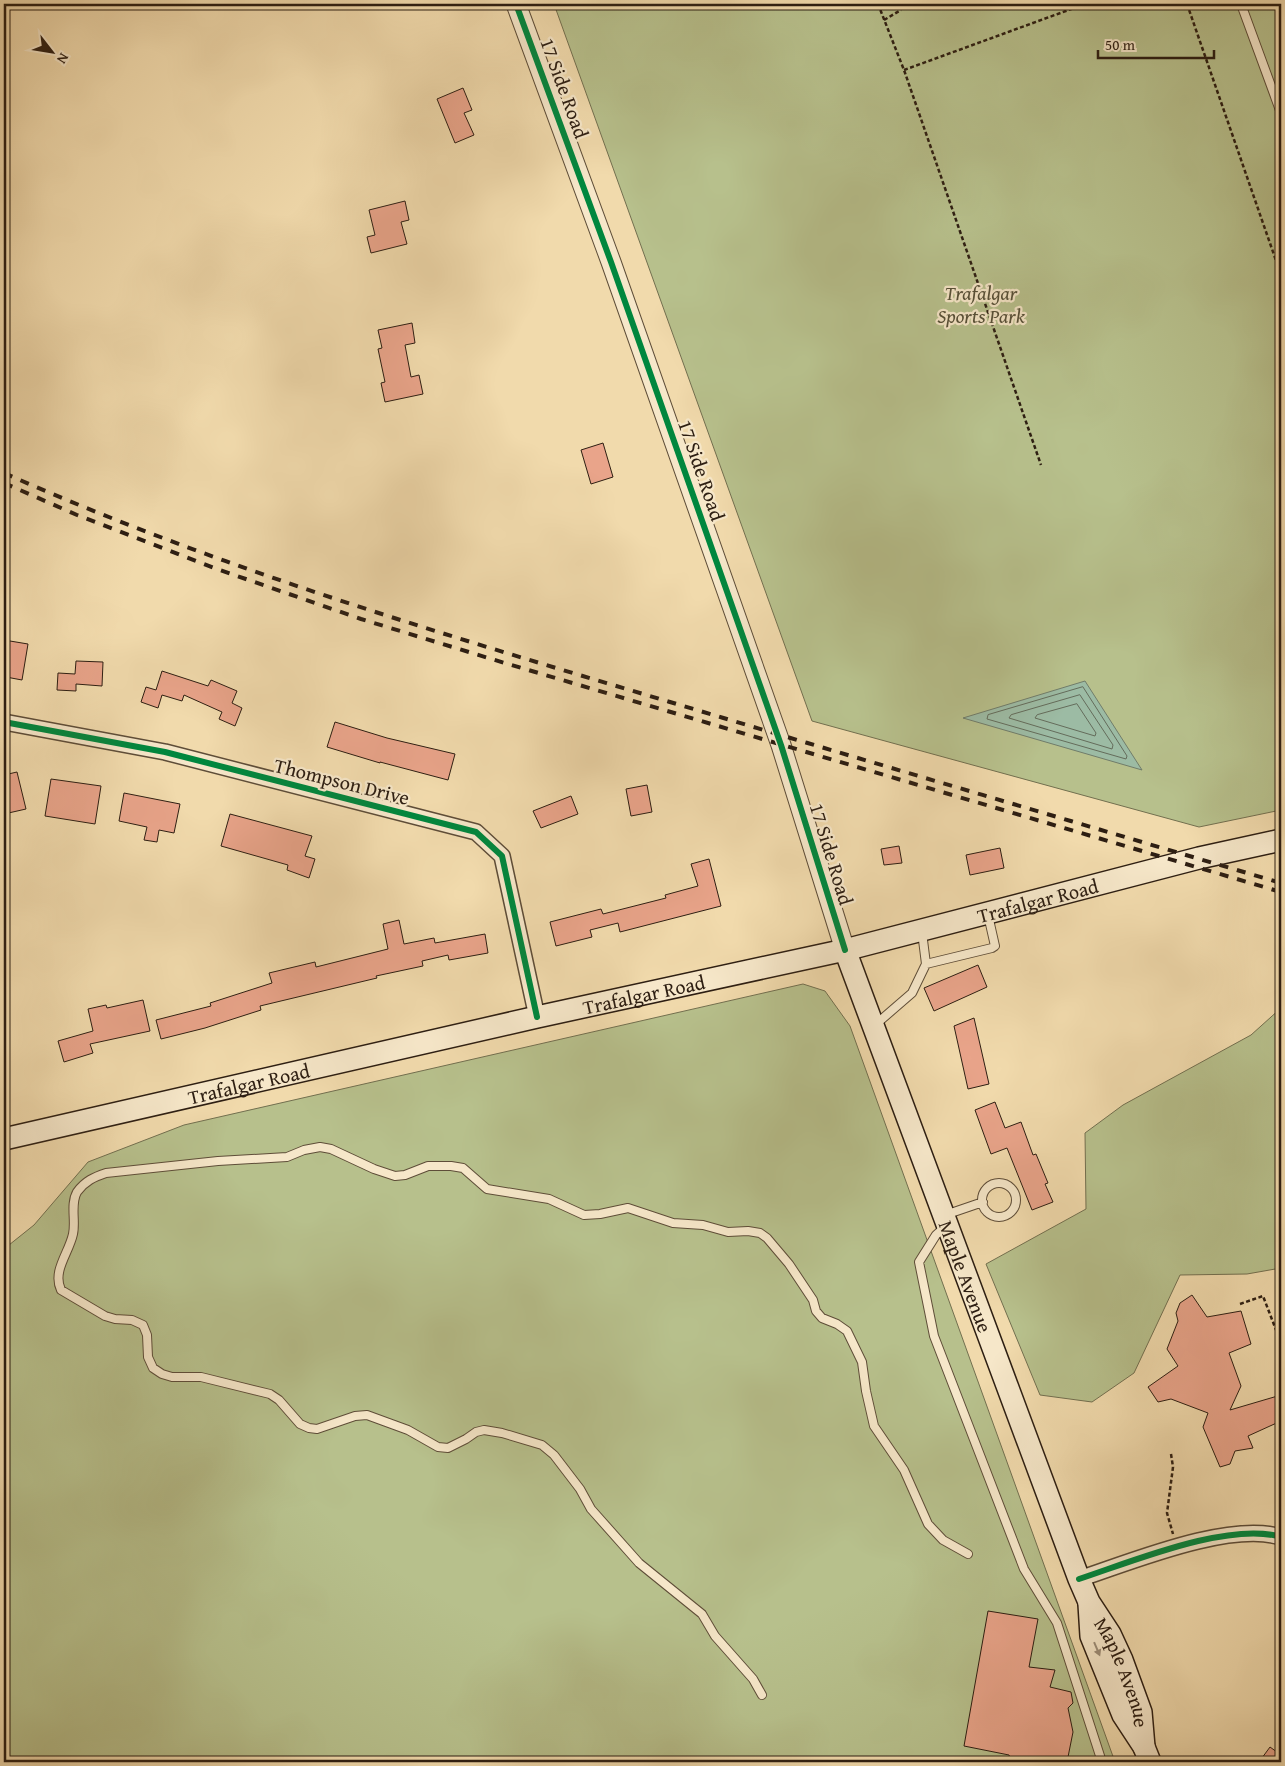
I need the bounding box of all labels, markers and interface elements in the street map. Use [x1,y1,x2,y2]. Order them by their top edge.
north arrow [28,28,78,78]
scale bar [1098,28,1214,60]
street label: 17 Side Road [533,34,597,143]
text: 50 m [1105,34,1136,55]
text: N [52,50,74,68]
park label: Trafalgar Sports Park [937,278,1026,330]
street label: 17 Side Road [671,415,733,525]
street label: Thompson Drive [271,750,413,812]
street label: 17 Side Road [803,799,861,909]
street label: Trafalgar Road [974,870,1102,930]
street label: Trafalgar Road [580,966,708,1021]
street label: Trafalgar Road [185,1055,313,1111]
street label: Maple Avenue [932,1216,1000,1336]
street label: Maple Avenue [1088,1611,1157,1728]
one-way arrow [1093,1642,1101,1657]

